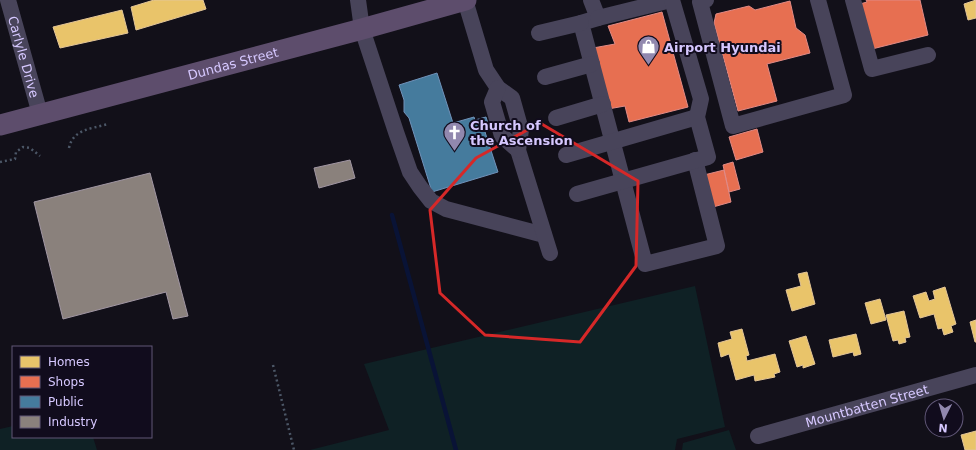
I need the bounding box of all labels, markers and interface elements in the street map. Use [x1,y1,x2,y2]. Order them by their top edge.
street label: Carlyle Drive [5,14,42,100]
shop icon: Airport Hyundai [635,34,661,67]
place label: Airport Hyundai [664,40,781,55]
street label: Dundas Street [186,45,280,83]
place label: Church of the Ascension [470,118,573,148]
church icon: Church of the Ascension [442,119,468,152]
legend [12,346,152,438]
text: Homes [48,355,90,369]
text: Shops [48,375,84,389]
street label: Mountbatten Street [804,382,930,430]
text: Public [48,395,84,409]
north arrow [924,398,964,438]
text: Industry [48,415,97,429]
text: N [938,421,948,434]

